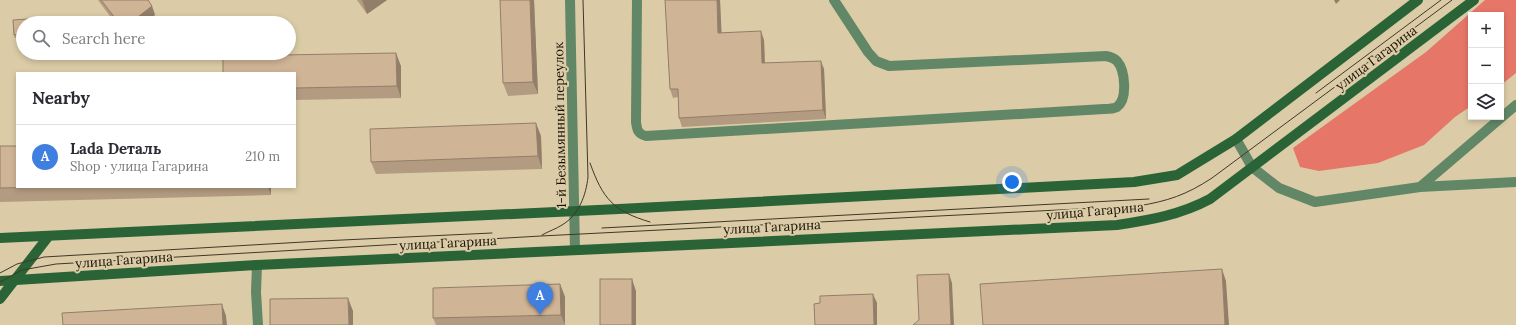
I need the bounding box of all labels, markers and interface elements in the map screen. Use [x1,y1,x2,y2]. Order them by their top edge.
map controls [1468,12,1504,120]
button: + [1468,12,1504,48]
search box [16,16,296,60]
street label: улица Гагарина [1332,22,1420,94]
icon: search [30,27,52,49]
text: Search here [62,29,145,48]
street label: 1-й Безымянный переулок [550,42,570,208]
button: − [1468,48,1504,84]
button: layers [1468,84,1504,120]
text: Nearby [32,87,90,109]
text: Lada Dеталь [70,139,161,158]
text: A [41,148,49,165]
text: 210 m [245,148,280,165]
text: Shop · улица Гагарина [70,158,208,175]
your location [1002,172,1022,192]
street label: улица Гагарина [1046,198,1145,224]
street label: улица Гагарина [723,216,822,238]
street label: улица Гагарина [399,232,498,254]
street label: улица Гагарина [75,248,174,272]
pin: A [527,282,553,315]

